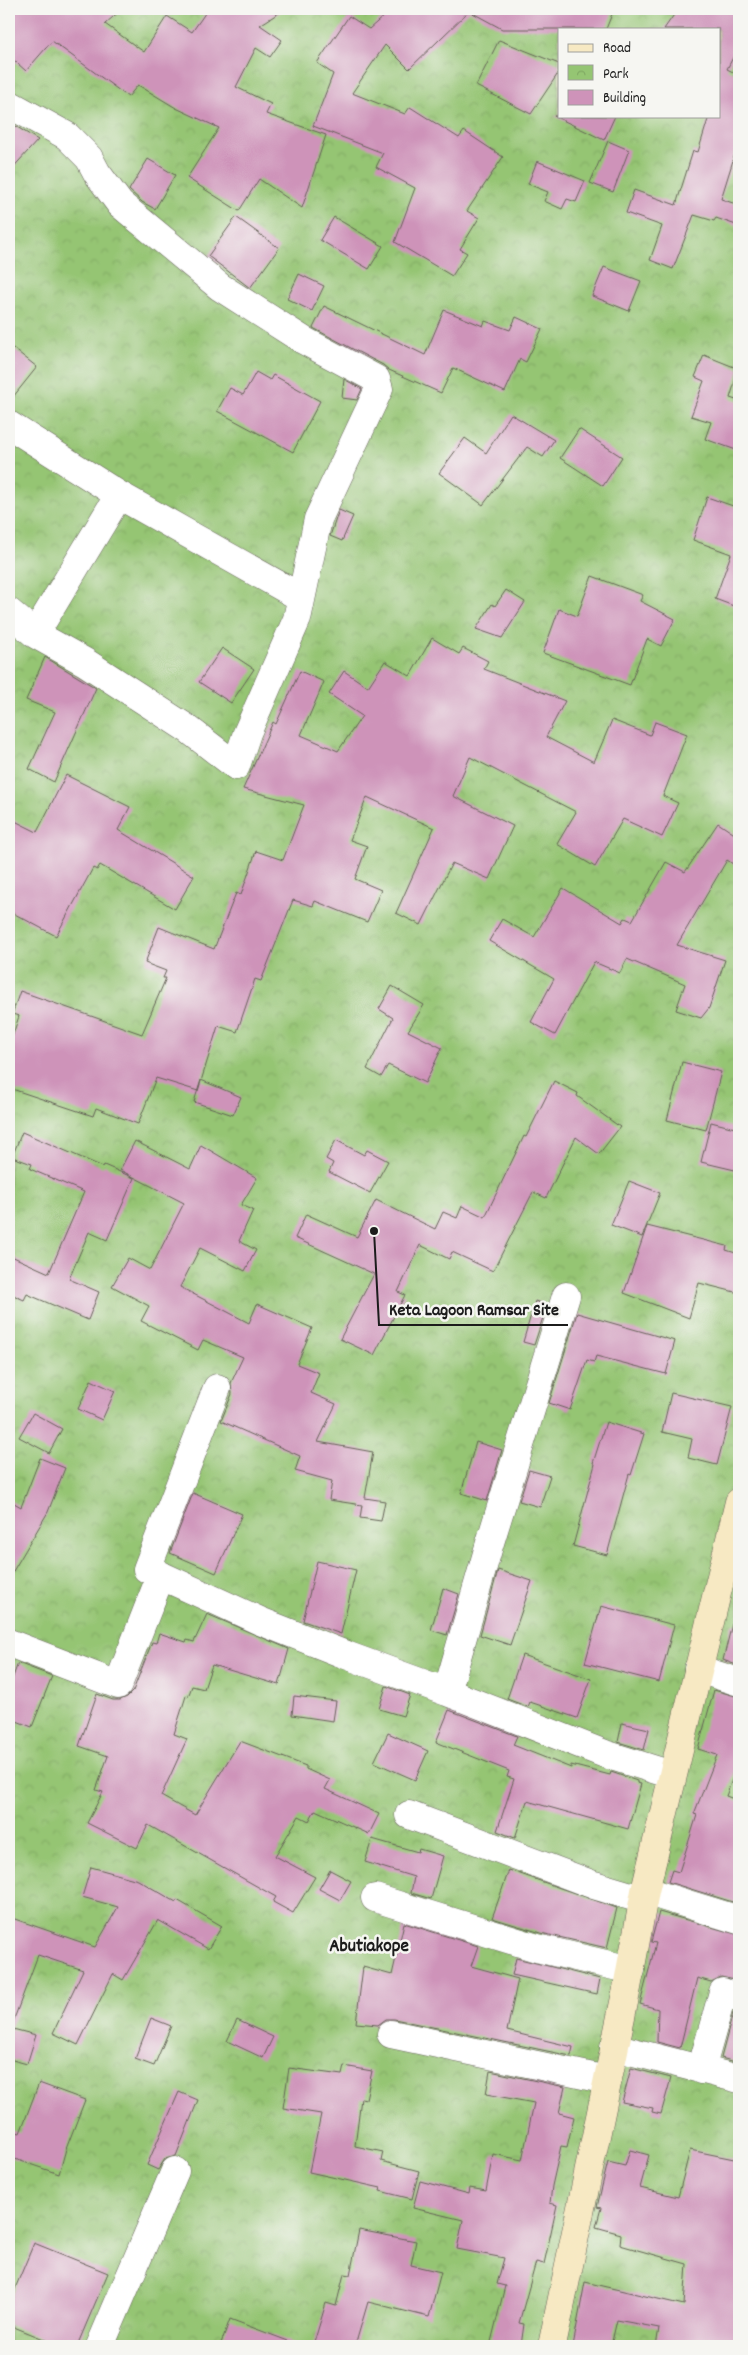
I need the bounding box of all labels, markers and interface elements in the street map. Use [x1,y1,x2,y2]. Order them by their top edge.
legend [558,28,720,118]
text: Road [603,38,631,60]
text: Park [603,64,629,86]
text: Building [603,88,646,110]
callout: Keta Lagoon Ramsar Site [379,1292,568,1325]
text: Keta Lagoon Ramsar Site [389,1299,559,1324]
district label: Abutiakope [329,1934,409,1961]

